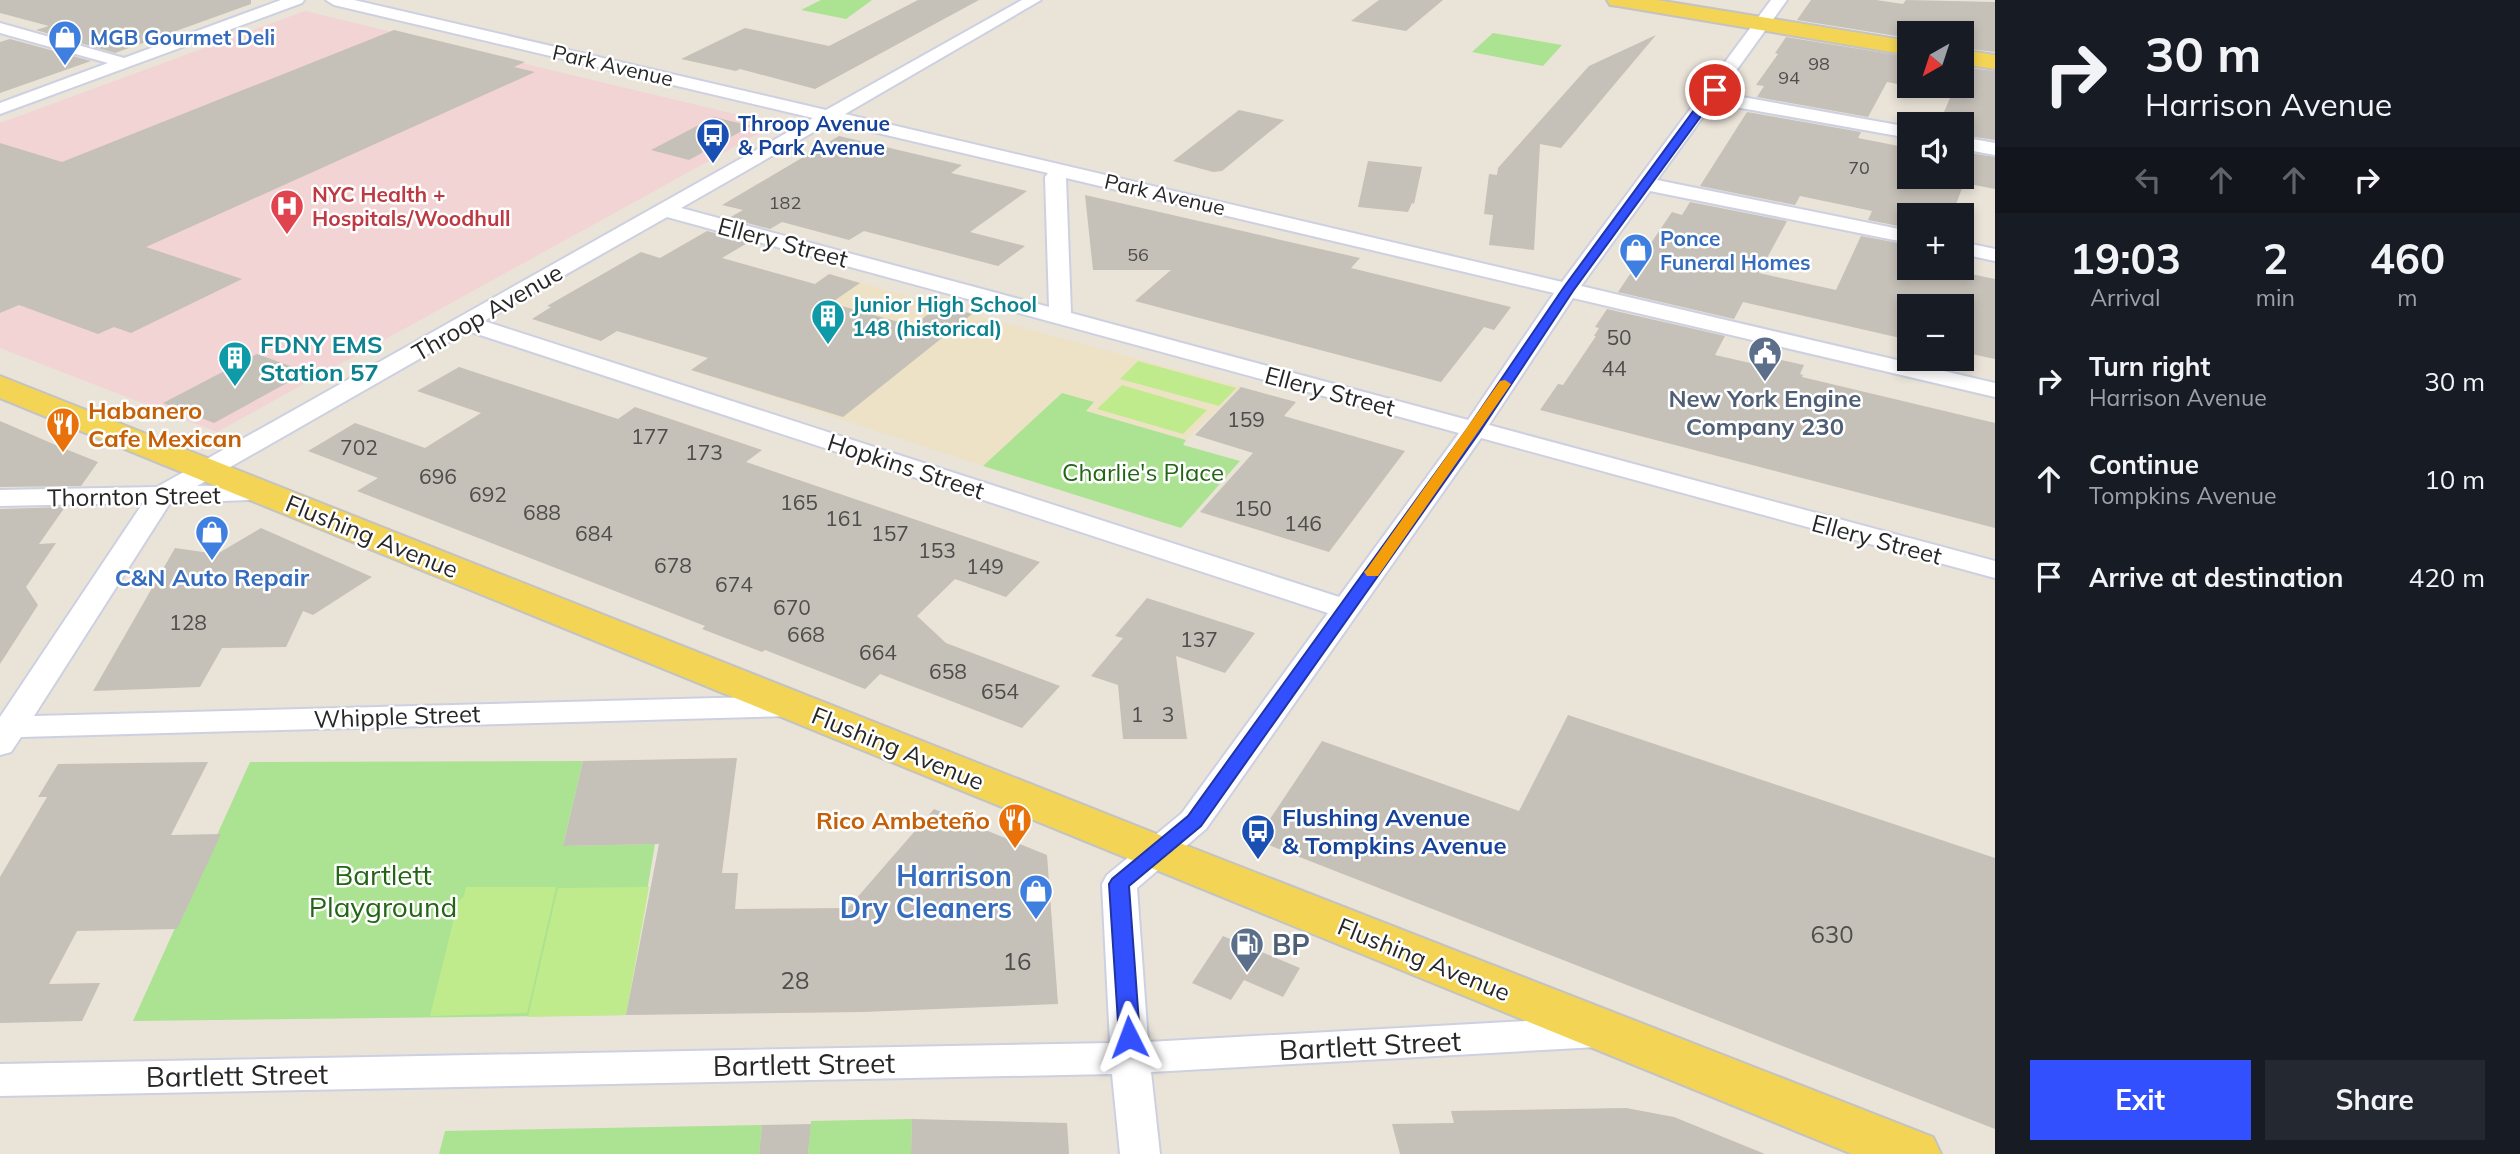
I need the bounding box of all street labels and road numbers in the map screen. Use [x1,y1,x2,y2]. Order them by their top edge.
street label: Park Avenue [550,39,676,91]
street label: Park Avenue [1102,168,1228,220]
street label: Ellery Street [715,210,851,274]
street label: Throop Avenue [406,257,568,367]
street label: Ellery Street [1262,359,1398,423]
street label: Hopkins Street [824,427,988,505]
street label: Thornton Street [47,479,221,513]
street label: Flushing Avenue [281,488,463,584]
street label: Ellery Street [1809,507,1945,571]
street label: Whipple Street [313,698,481,734]
street label: Flushing Avenue [807,700,989,796]
street label: Flushing Avenue [1333,911,1515,1007]
street label: Bartlett Street [1278,1023,1462,1067]
street label: Bartlett Street [713,1045,896,1083]
street label: Bartlett Street [146,1056,329,1094]

